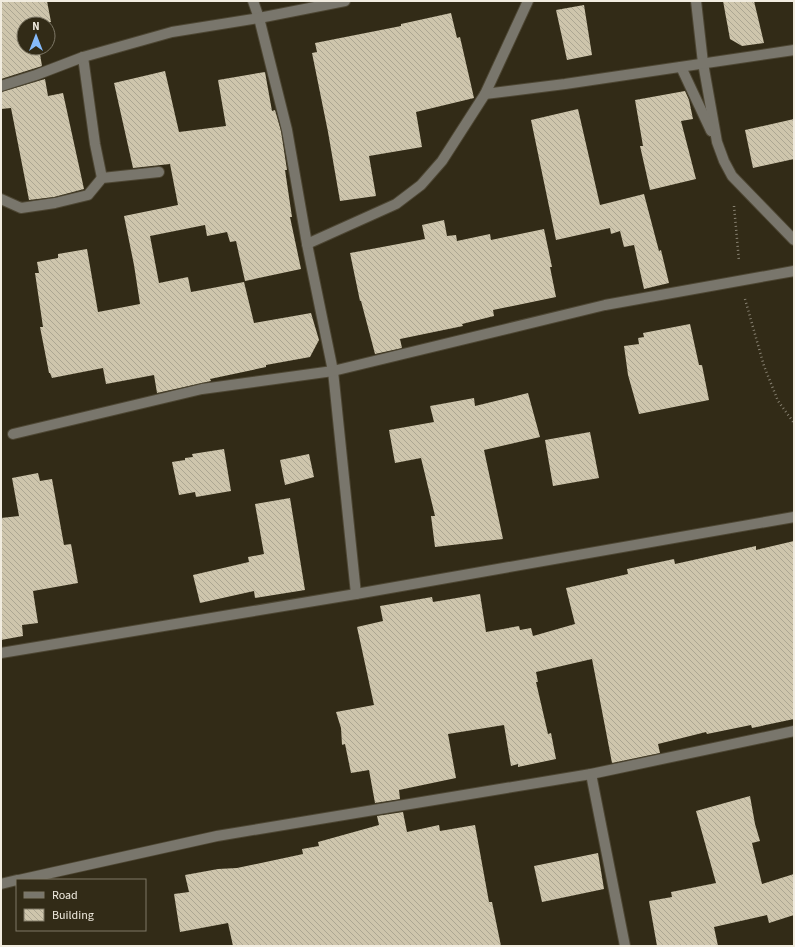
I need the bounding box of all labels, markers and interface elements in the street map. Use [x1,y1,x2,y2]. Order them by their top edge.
north arrow [16,16,56,56]
text: N [32,19,40,34]
legend [16,879,146,931]
text: Road [52,887,78,904]
text: Building [52,907,94,924]

